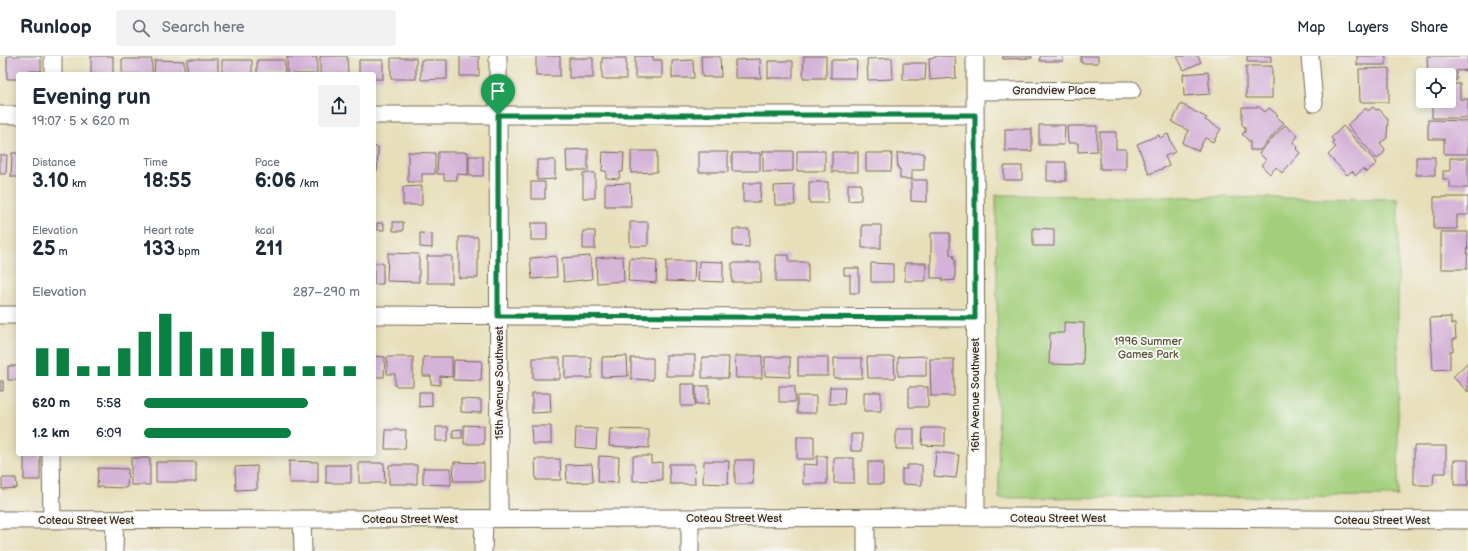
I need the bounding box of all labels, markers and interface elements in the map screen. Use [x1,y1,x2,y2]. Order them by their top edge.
search box [116,10,396,46]
text: Runloop [20,16,92,39]
icon: search [130,17,152,39]
text: Search here [162,18,245,37]
text: Map [1297,19,1325,36]
text: Layers [1347,19,1389,36]
text: Share [1411,19,1448,36]
map controls [1416,68,1456,108]
button: locate [1416,68,1456,108]
pin [481,74,515,115]
icon: arrive [487,80,509,102]
text: Evening run [32,84,151,111]
street label: Grandview Place [1012,84,1096,97]
button: share [318,85,360,127]
text: 19:07 · 5 × 620 m [32,113,130,129]
text: Distance [32,156,76,169]
text: Time [143,156,168,169]
text: Pace [255,156,280,169]
text: 3.10 [32,169,69,193]
text: 18:55 [143,169,192,193]
text: 6:06 [255,169,296,193]
text: km [69,177,86,190]
text: /km [296,177,319,190]
text: Elevation [32,224,78,237]
text: Heart rate [143,224,194,237]
text: kcal [255,224,274,237]
text: 25 [32,237,56,261]
text: 133 [143,237,175,261]
text: 211 [255,237,283,261]
text: m [56,245,68,258]
text: bpm [175,245,200,258]
text: Elevation [32,284,86,300]
text: 287–290 m [293,284,360,300]
street label: 15th Avenue Southwest [493,326,506,440]
park label: 1996 Summer Games Park [1114,335,1183,361]
street label: 16th Avenue Southwest [969,337,982,452]
text: 620 m [32,395,70,411]
text: 5:58 [96,395,121,411]
text: 1.2 km [32,425,70,441]
text: 6:09 [96,425,122,441]
street label: Coteau Street West [686,512,783,525]
street label: Coteau Street West [1010,512,1107,525]
street label: Coteau Street West [362,513,459,526]
street label: Coteau Street West [38,514,135,527]
street label: Coteau Street West [1334,514,1431,527]

